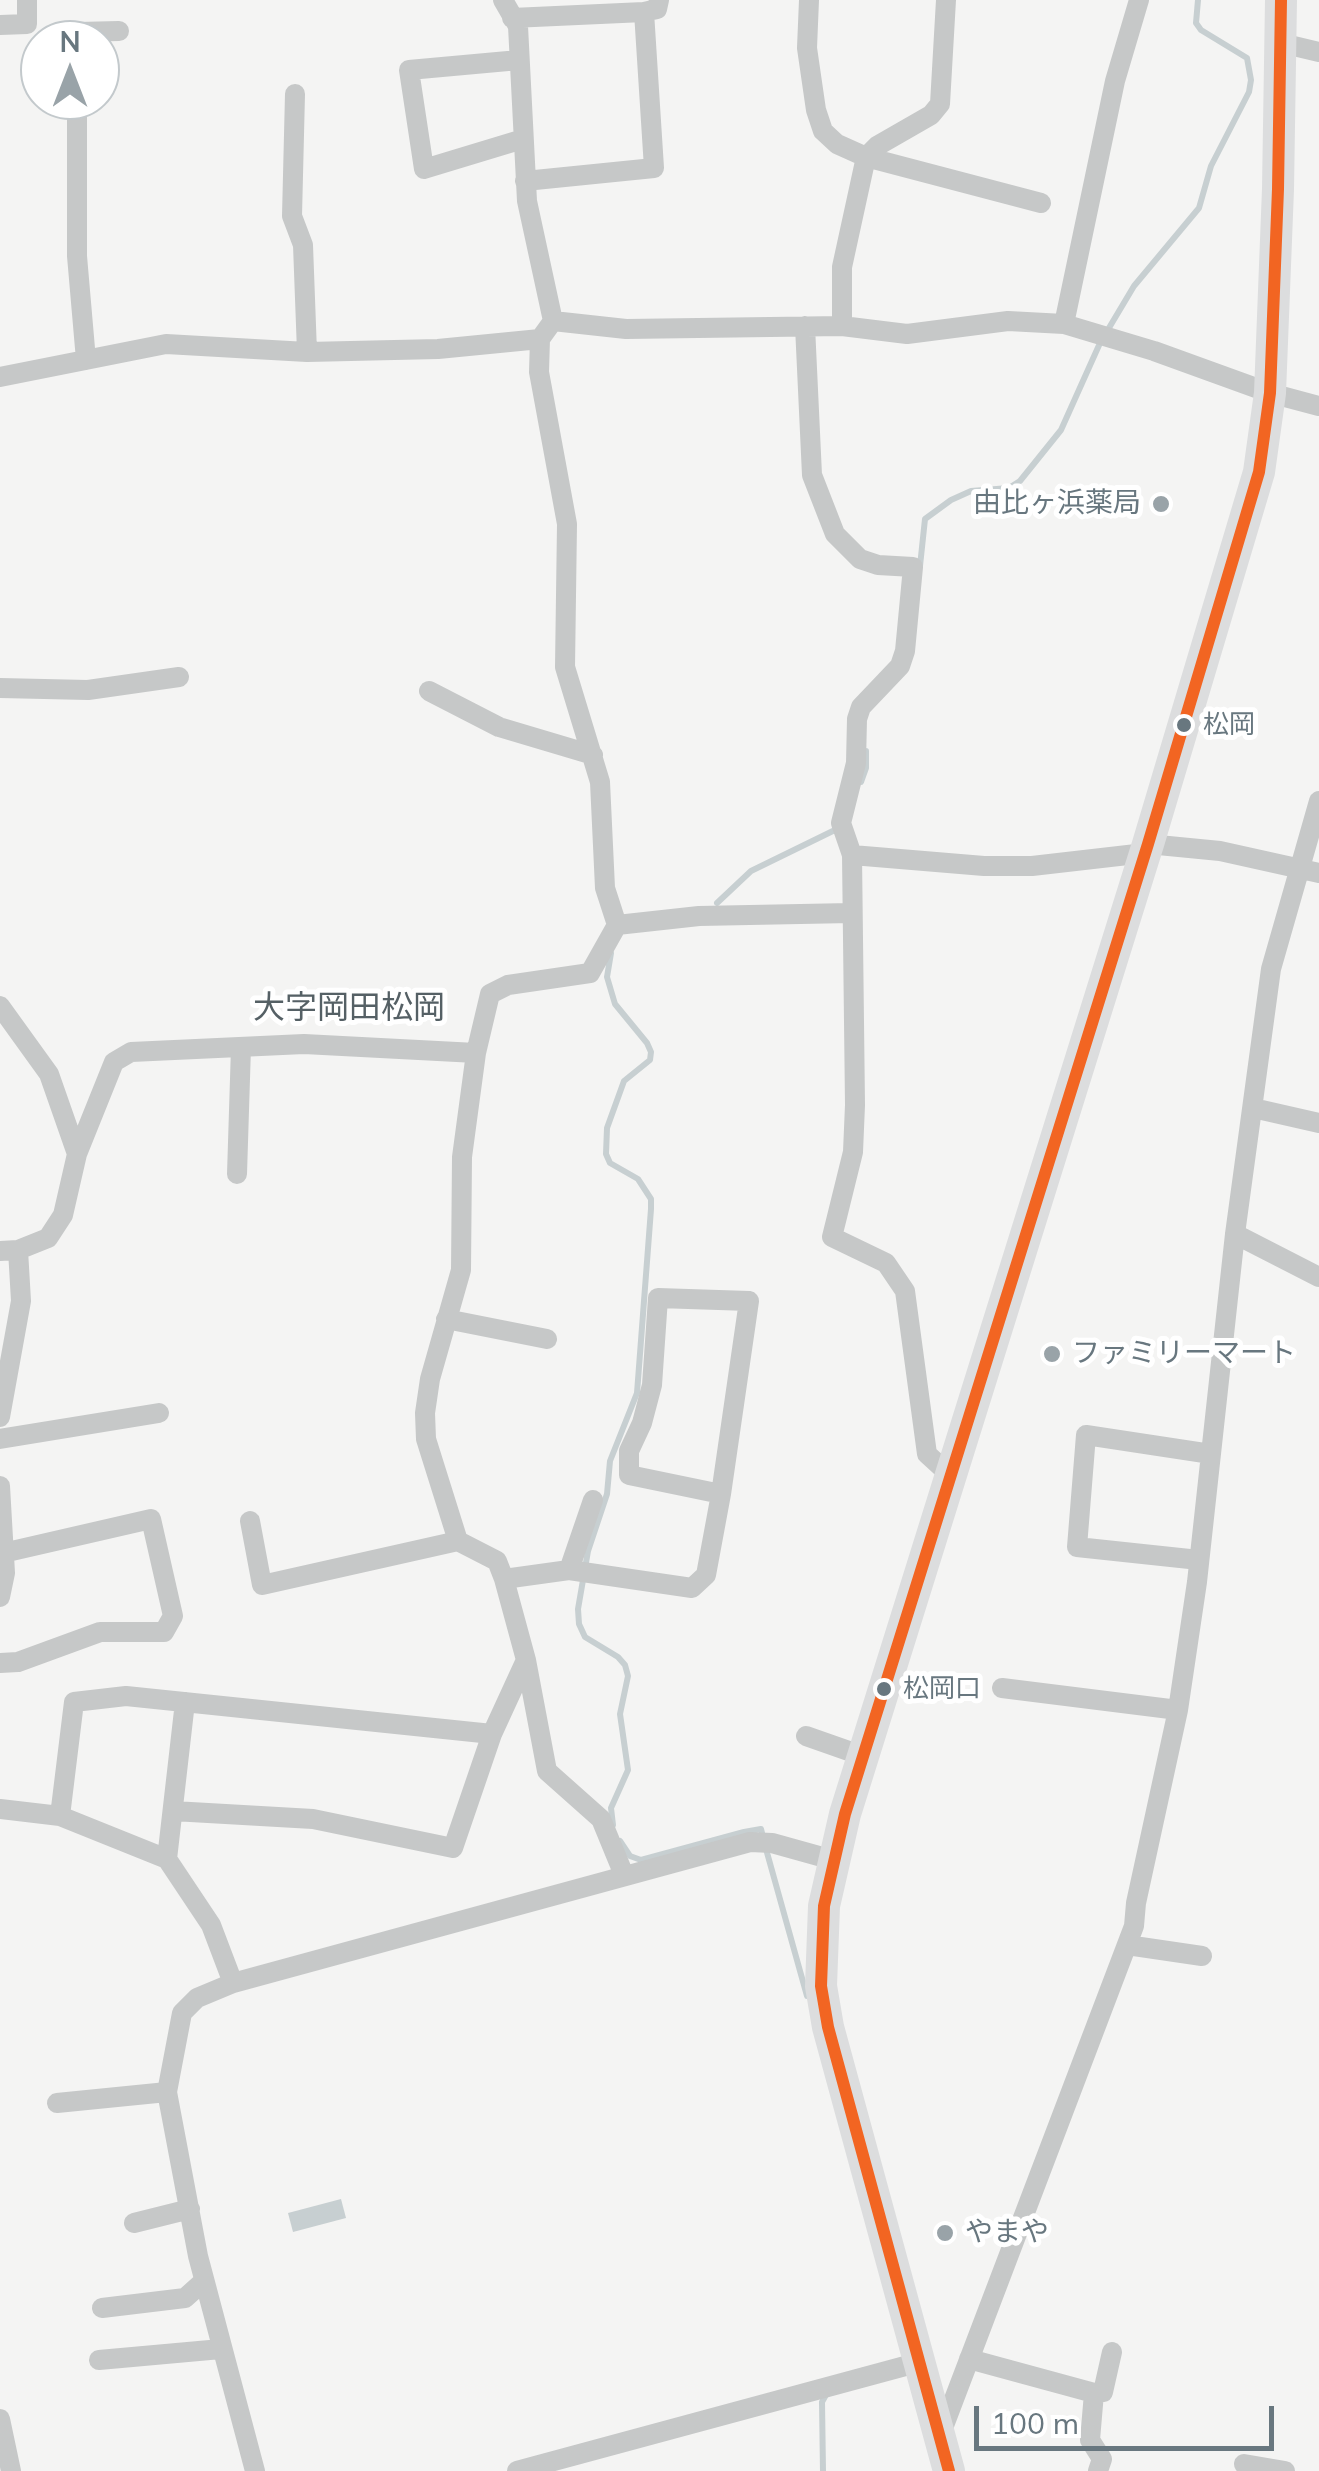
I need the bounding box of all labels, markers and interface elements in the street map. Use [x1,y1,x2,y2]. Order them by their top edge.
north arrow [20,20,120,120]
text: N [59,24,81,59]
place label: 由比ヶ浜薬局 [973,487,1141,521]
marker: 由比ヶ浜薬局 [1150,493,1172,515]
place label: 松岡 [1203,709,1255,741]
marker: 松岡 [1174,715,1194,735]
district label: 大字岡田松岡 [253,989,445,1027]
place label: ファミリーマート [1072,1337,1296,1371]
marker: ファミリーマート [1041,1343,1063,1365]
place label: 松岡口 [903,1673,981,1705]
marker: 松岡口 [874,1679,894,1699]
place label: やまや [965,2216,1049,2250]
marker: やまや [934,2222,956,2244]
scale bar [979,2386,1279,2448]
text: 100 m [991,2404,1079,2442]

